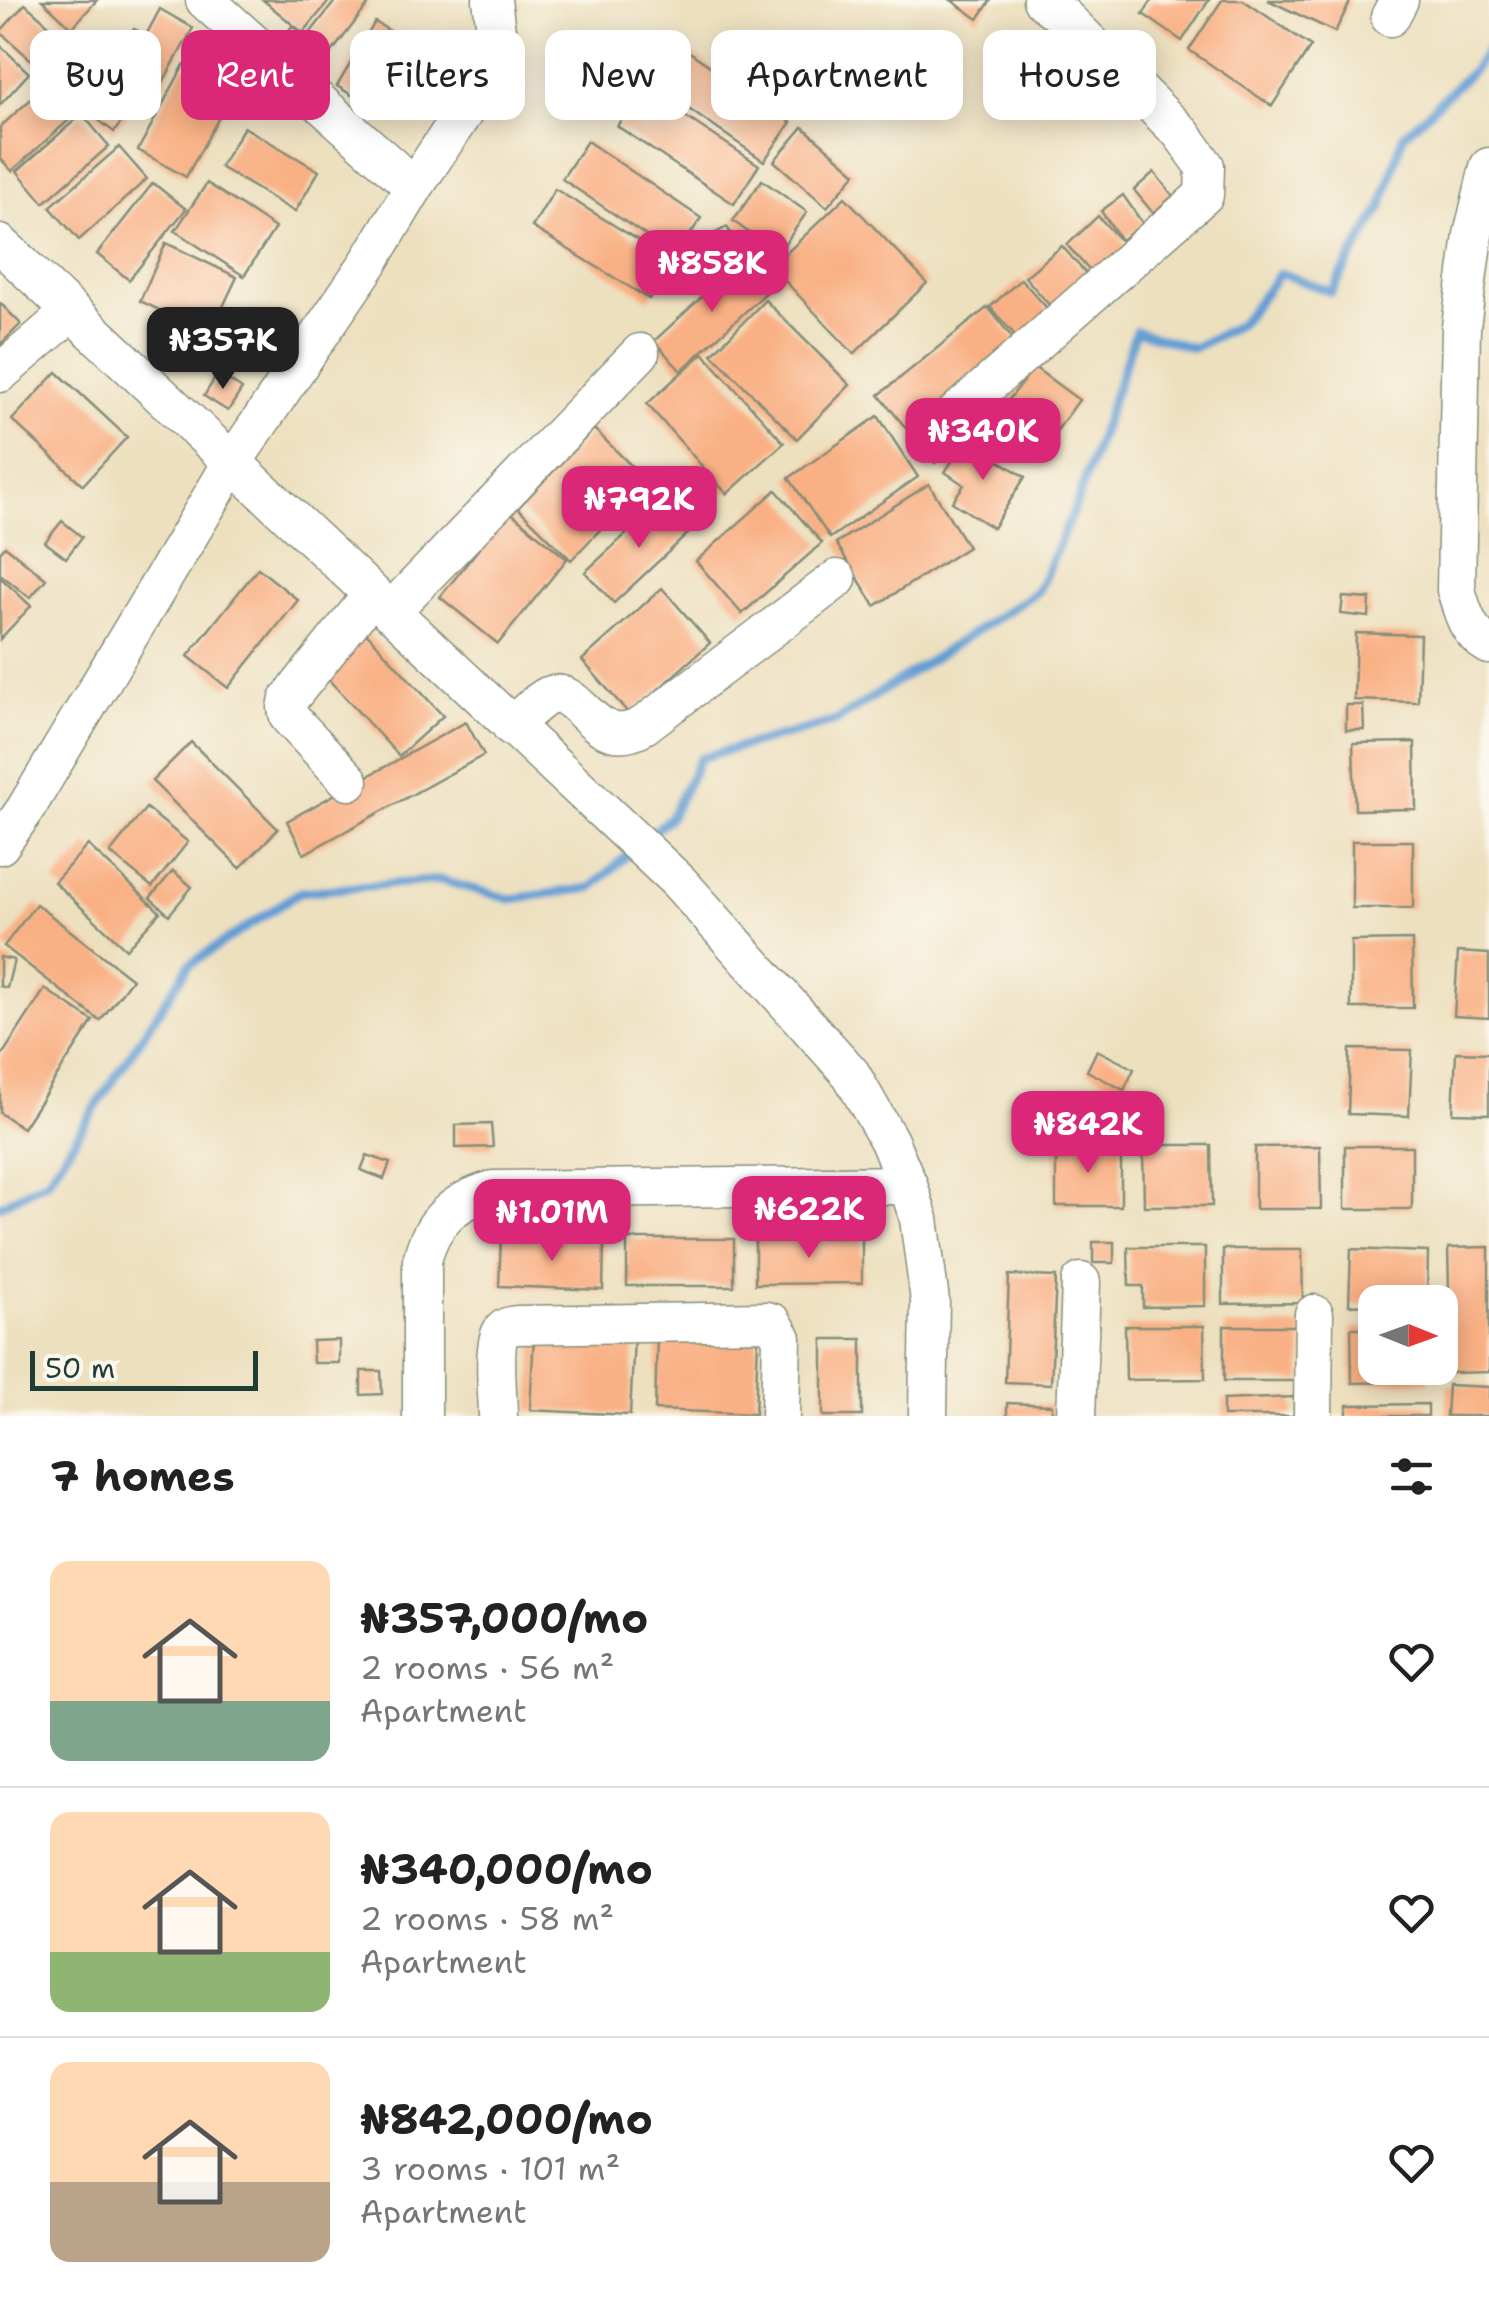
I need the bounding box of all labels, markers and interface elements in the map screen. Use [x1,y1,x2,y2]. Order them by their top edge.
chip: Buy [30,30,161,120]
chip: Rent [181,30,330,120]
chip: Filters [350,30,525,120]
chip: New [545,30,691,120]
chip: Apartment [711,30,963,120]
chip: House [983,30,1156,120]
pin: ₦858K [642,230,782,315]
text: ₦858K [658,241,766,284]
pin: ₦357K [153,307,293,392]
text: ₦357K [169,318,277,361]
pin: ₦340K [913,398,1053,483]
text: ₦340K [927,409,1039,452]
pin: ₦792K [569,466,709,551]
text: ₦792K [584,477,694,520]
pin: ₦842K [1018,1091,1158,1176]
text: ₦842K [1033,1102,1143,1145]
pin: ₦622K [739,1176,879,1261]
pin: ₦1.01M [471,1179,633,1264]
text: ₦622K [754,1187,864,1230]
text: ₦1.01M [496,1190,608,1233]
north arrow [1358,1285,1458,1385]
map controls [1358,1285,1458,1385]
scale bar [30,1346,258,1390]
text: 50 m [45,1349,115,1387]
text: 7 homes [50,1448,235,1504]
icon: filters [1384,1449,1439,1504]
text: ₦357,000/mo [360,1590,648,1646]
icon: home [130,1601,250,1721]
icon: heart [1384,1634,1439,1689]
text: 2 rooms · 56 m² [360,1646,614,1689]
text: Apartment [360,1689,527,1732]
text: ₦340,000/mo [360,1841,653,1897]
icon: home [130,1852,250,1972]
icon: heart [1384,1885,1439,1940]
text: 2 rooms · 58 m² [360,1897,614,1940]
text: Apartment [360,1940,527,1983]
text: ₦842,000/mo [360,2091,653,2147]
icon: home [130,2102,250,2222]
icon: heart [1384,2135,1439,2190]
text: 3 rooms · 101 m² [360,2147,620,2190]
text: Apartment [360,2190,527,2233]

